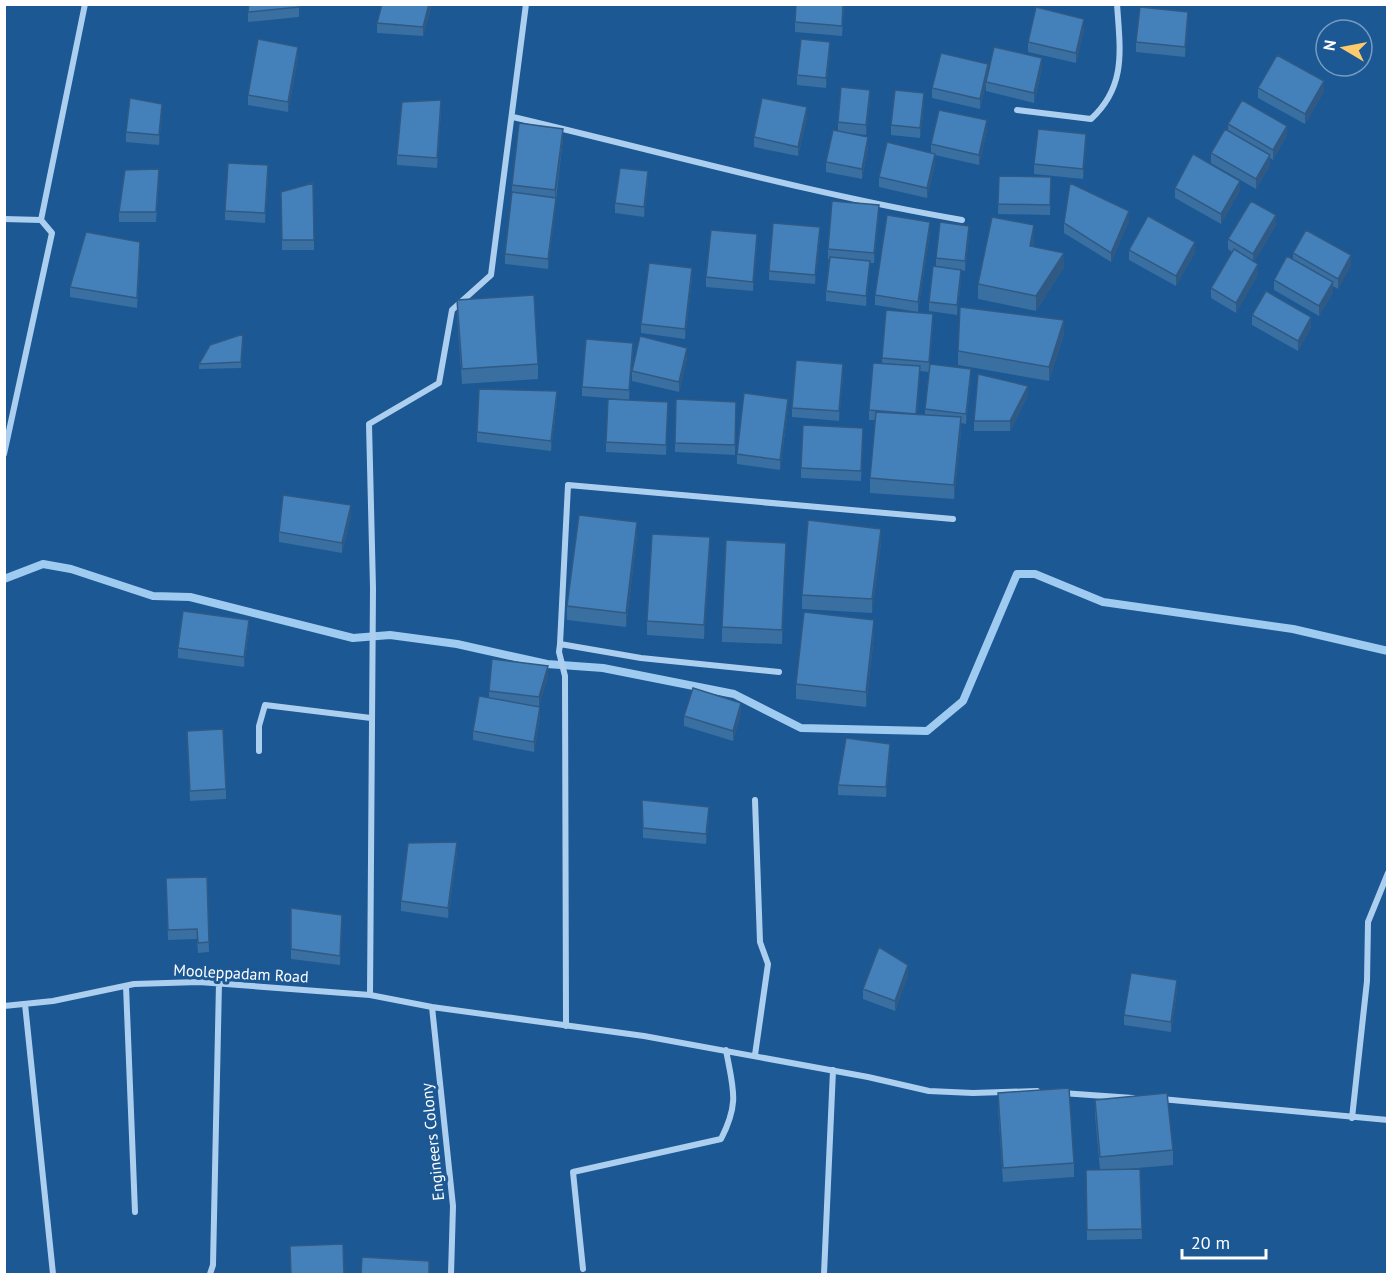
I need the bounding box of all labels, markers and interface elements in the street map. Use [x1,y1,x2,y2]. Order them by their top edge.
north arrow [1314,18,1374,78]
text: N [1318,38,1340,52]
street label: Mooleppadam Road [173,959,309,987]
street label: Engineers Colony [416,1082,448,1202]
scale bar [1182,1222,1266,1260]
text: 20 m [1191,1231,1230,1254]

